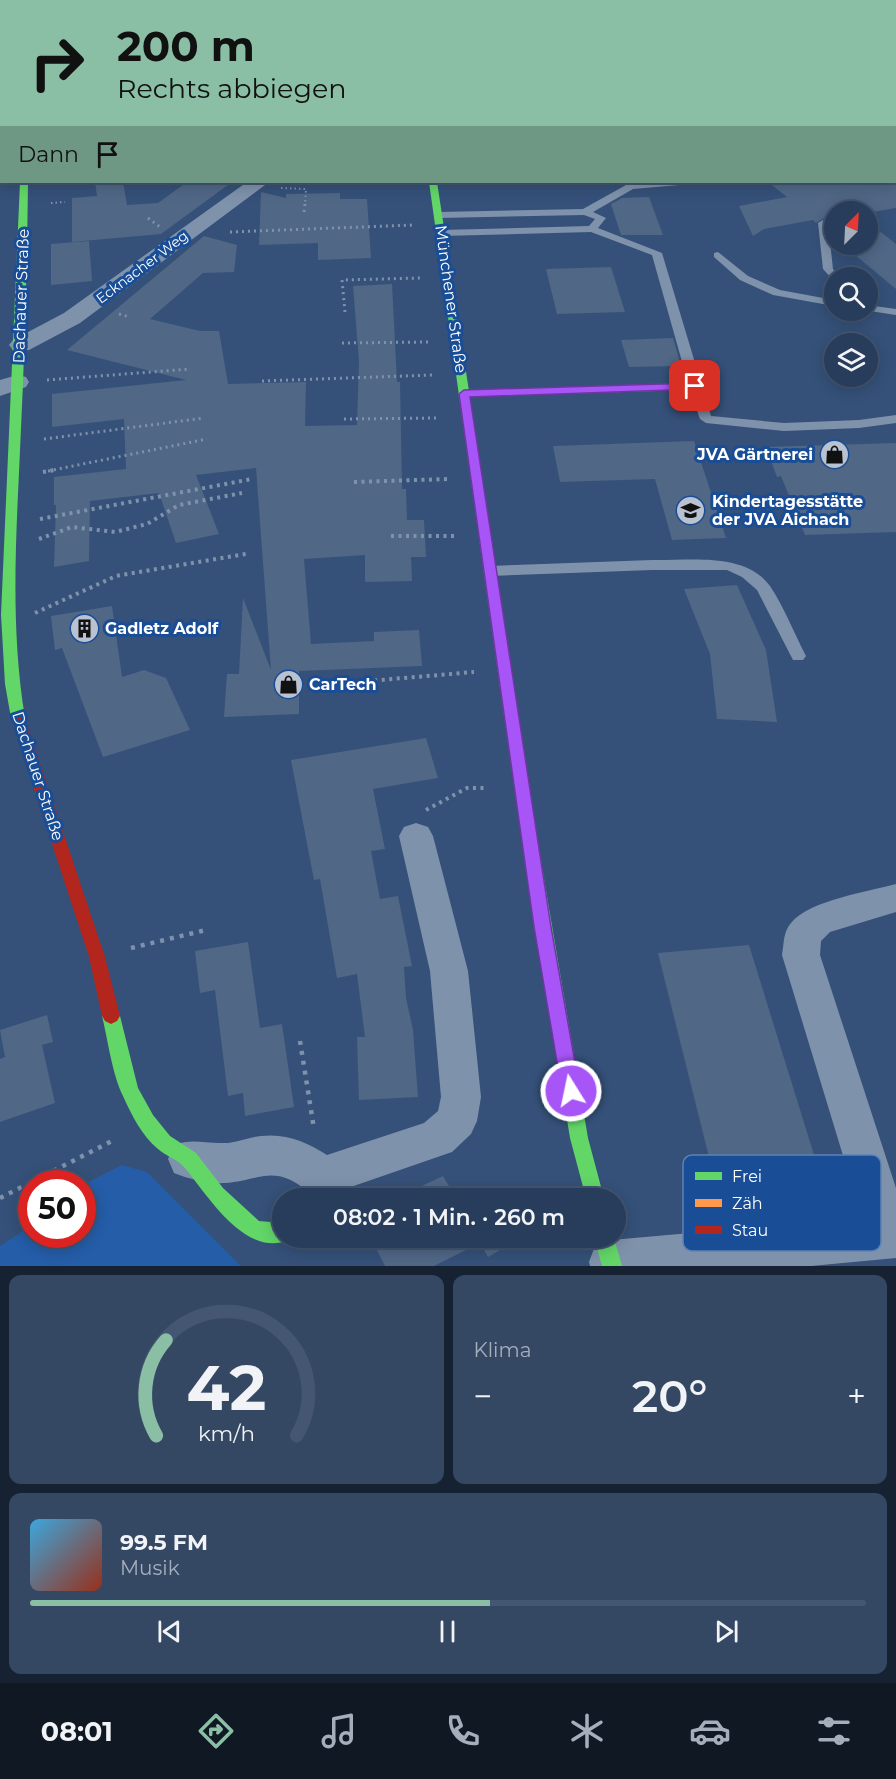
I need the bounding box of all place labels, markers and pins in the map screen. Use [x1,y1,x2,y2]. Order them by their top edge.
pin [669,360,720,411]
shop icon: JVA Gärtnerei [818,438,850,470]
place label: JVA Gärtnerei [696,445,813,464]
place label: Kindertagesstätte der JVA Aichach [712,492,863,529]
school or university icon: Kindertagesstätte der JVA Aichach [675,494,707,526]
building icon: Gadletz Adolf [68,612,100,644]
place label: Gadletz Adolf [105,619,219,638]
shop icon: CarTech [272,668,304,700]
place label: CarTech [309,675,377,694]

